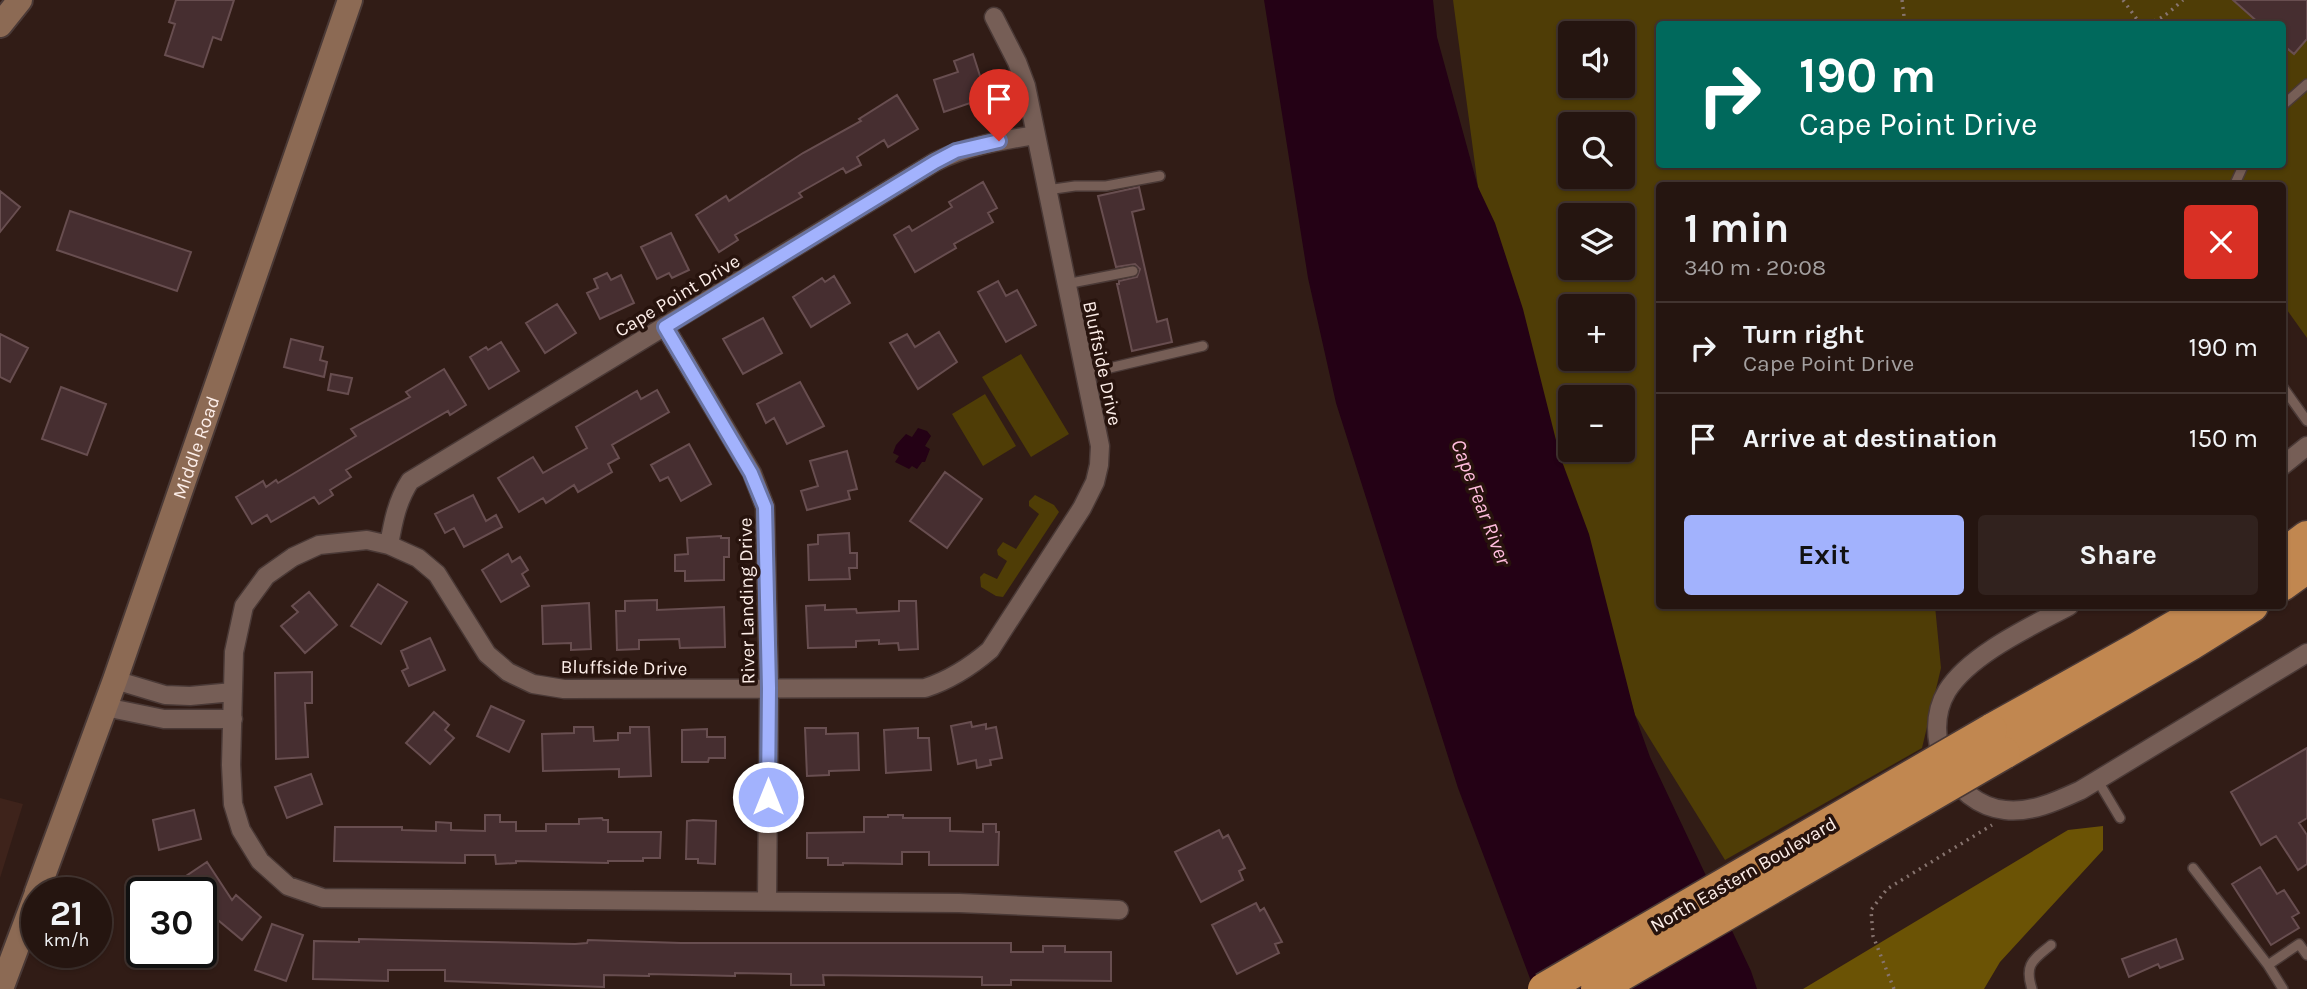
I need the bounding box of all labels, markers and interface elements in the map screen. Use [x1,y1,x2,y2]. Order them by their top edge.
map controls [1558,21,1635,462]
button: sound [1558,21,1635,98]
text: 190 m [1799,47,1936,104]
icon: right [1684,49,1775,140]
pin [969,69,1029,141]
icon: arrive [980,80,1018,118]
text: Cape Point Drive [1799,106,2037,143]
button: search [1558,112,1635,189]
button: layers [1558,203,1635,280]
text: 1 min [1684,203,1789,253]
button: close [2184,205,2258,279]
street label: Cape Point Drive [611,250,744,342]
text: 340 m · 20:08 [1684,254,1826,281]
button: + [1558,294,1635,371]
street label: Bluffside Drive [1078,299,1126,427]
text: Turn right [1743,319,1864,350]
icon: right [1684,329,1722,367]
text: 190 m [2188,332,2258,363]
text: Cape Point Drive [1743,350,1914,377]
button: − [1558,385,1635,462]
street label: Middle Road [168,393,224,502]
icon: arrive [1684,420,1722,458]
text: Arrive at destination [1743,423,1997,454]
text: 150 m [2189,423,2258,454]
water label: Cape Fear River [1446,436,1516,569]
button: Exit [1684,515,1964,595]
button: Share [1978,515,2258,595]
street label: River Landing Drive [735,517,759,685]
street label: Bluffside Drive [560,656,688,680]
position arrow [731,760,805,834]
street label: North Eastern Boulevard [1647,813,1840,937]
speed limit sign: 30 [126,877,217,968]
text: 21 [50,893,83,934]
text: km/h [44,929,89,951]

